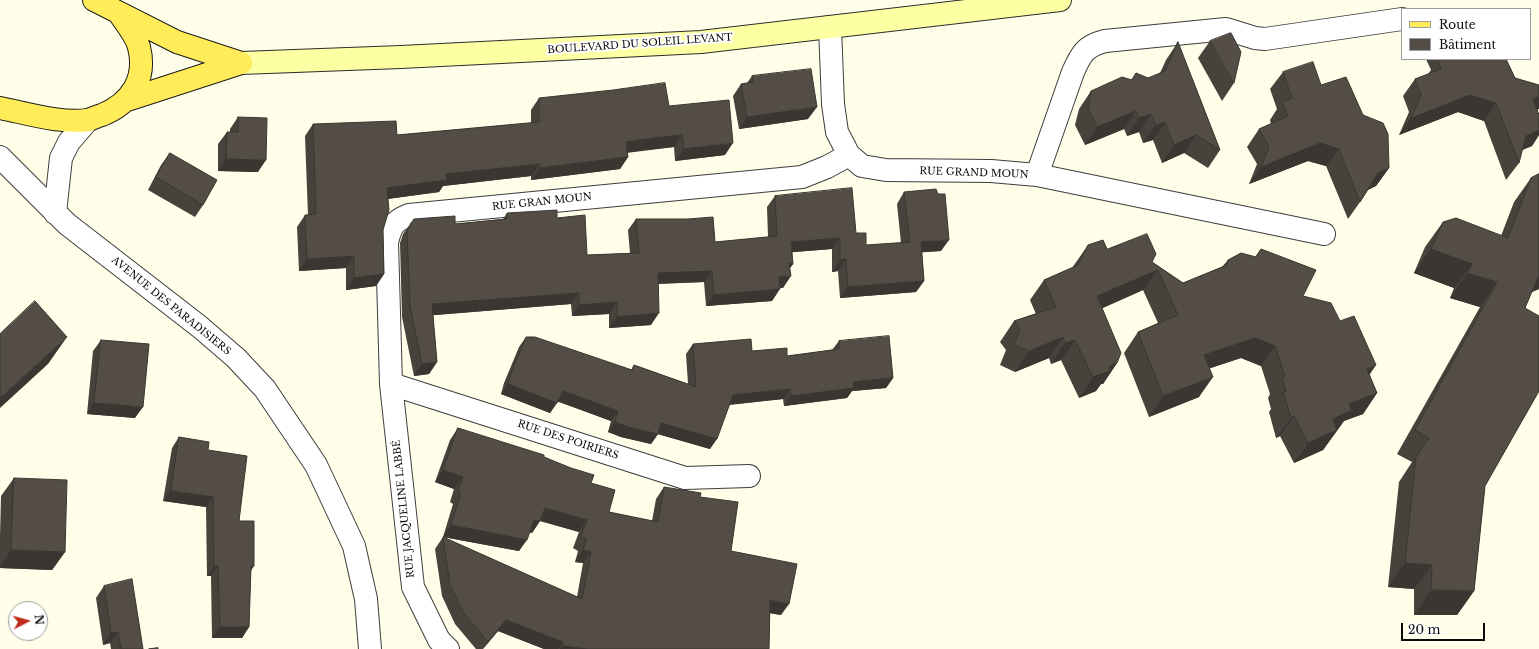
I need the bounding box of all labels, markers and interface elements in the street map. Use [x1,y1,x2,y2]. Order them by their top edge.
legend [1401,8,1531,60]
text: Route [1439,17,1476,32]
street label: BOULEVARD DU SOLEIL LEVANT [547,32,733,56]
text: Bâtiment [1439,37,1496,52]
street label: RUE GRAND MOUN [919,165,1029,181]
street label: RUE GRAN MOUN [491,191,593,213]
street label: AVENUE DES PARADISIERS [109,254,233,358]
street label: RUE DES POIRIERS [516,418,620,462]
street label: RUE JACQUELINE LABBÉ [391,439,417,579]
north arrow [8,601,48,641]
text: N [31,614,46,626]
scale bar [1403,615,1487,641]
text: 20 m [1408,622,1440,637]

